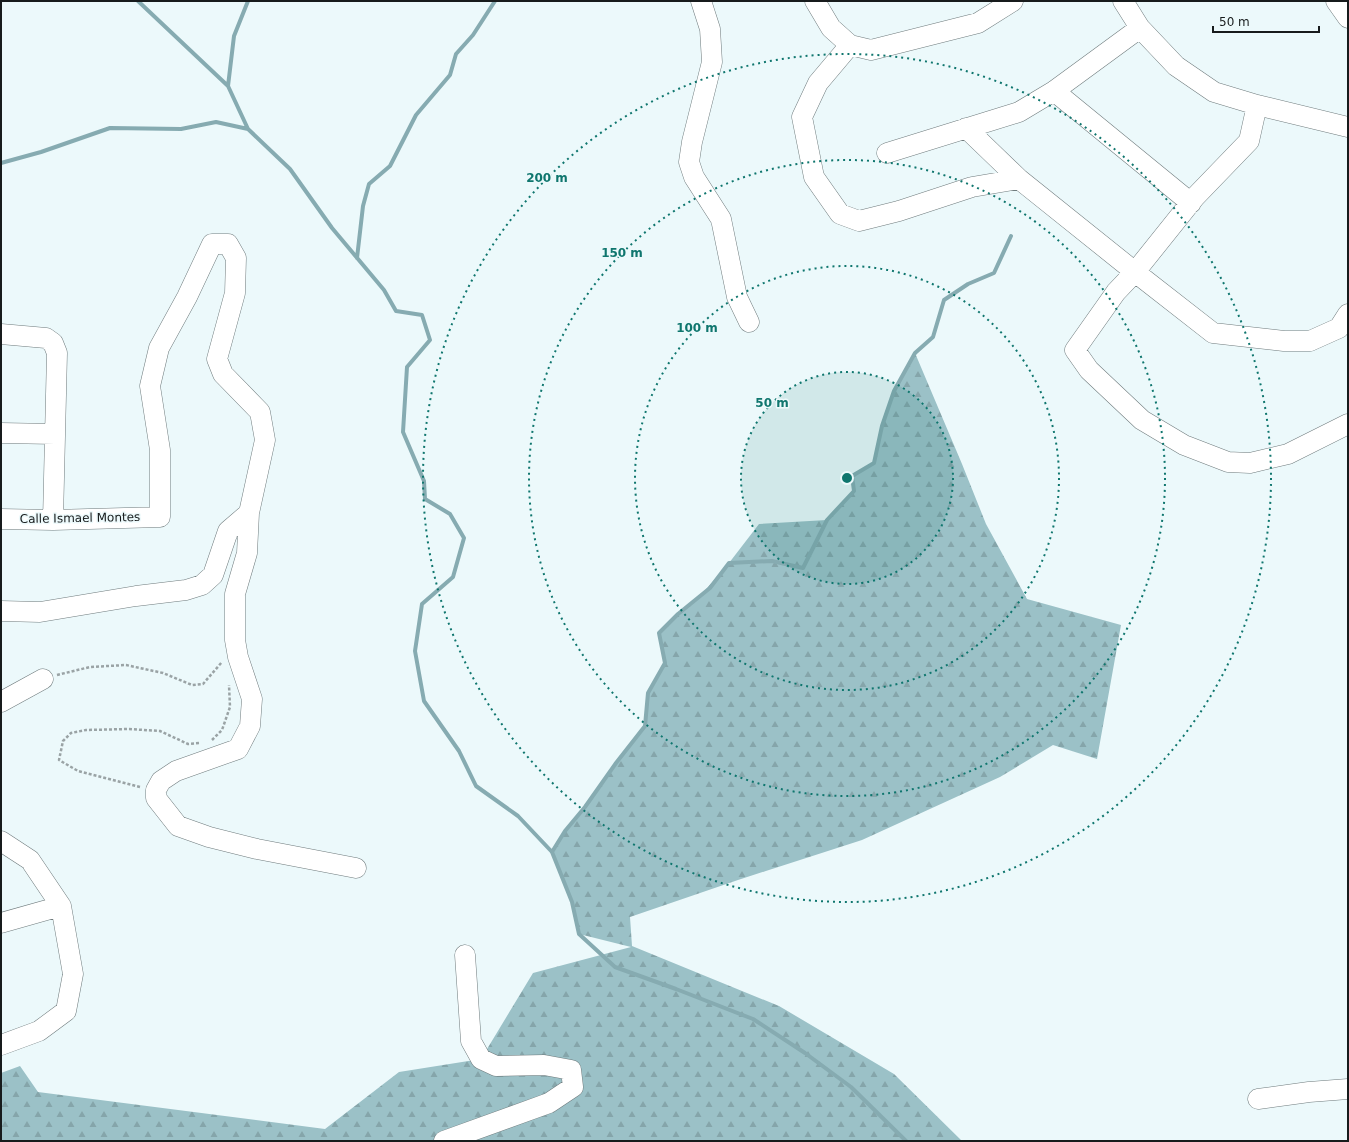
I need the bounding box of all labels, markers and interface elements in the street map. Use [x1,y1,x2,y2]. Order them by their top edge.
scale bar [1213,8,1319,34]
text: 50 m [1219,15,1250,29]
text: 200 m [526,171,568,185]
text: 150 m [601,246,643,260]
text: 100 m [676,321,718,335]
text: 50 m [755,396,789,410]
centre of rings [840,471,854,485]
street label: Calle Ismael Montes [20,510,140,526]

